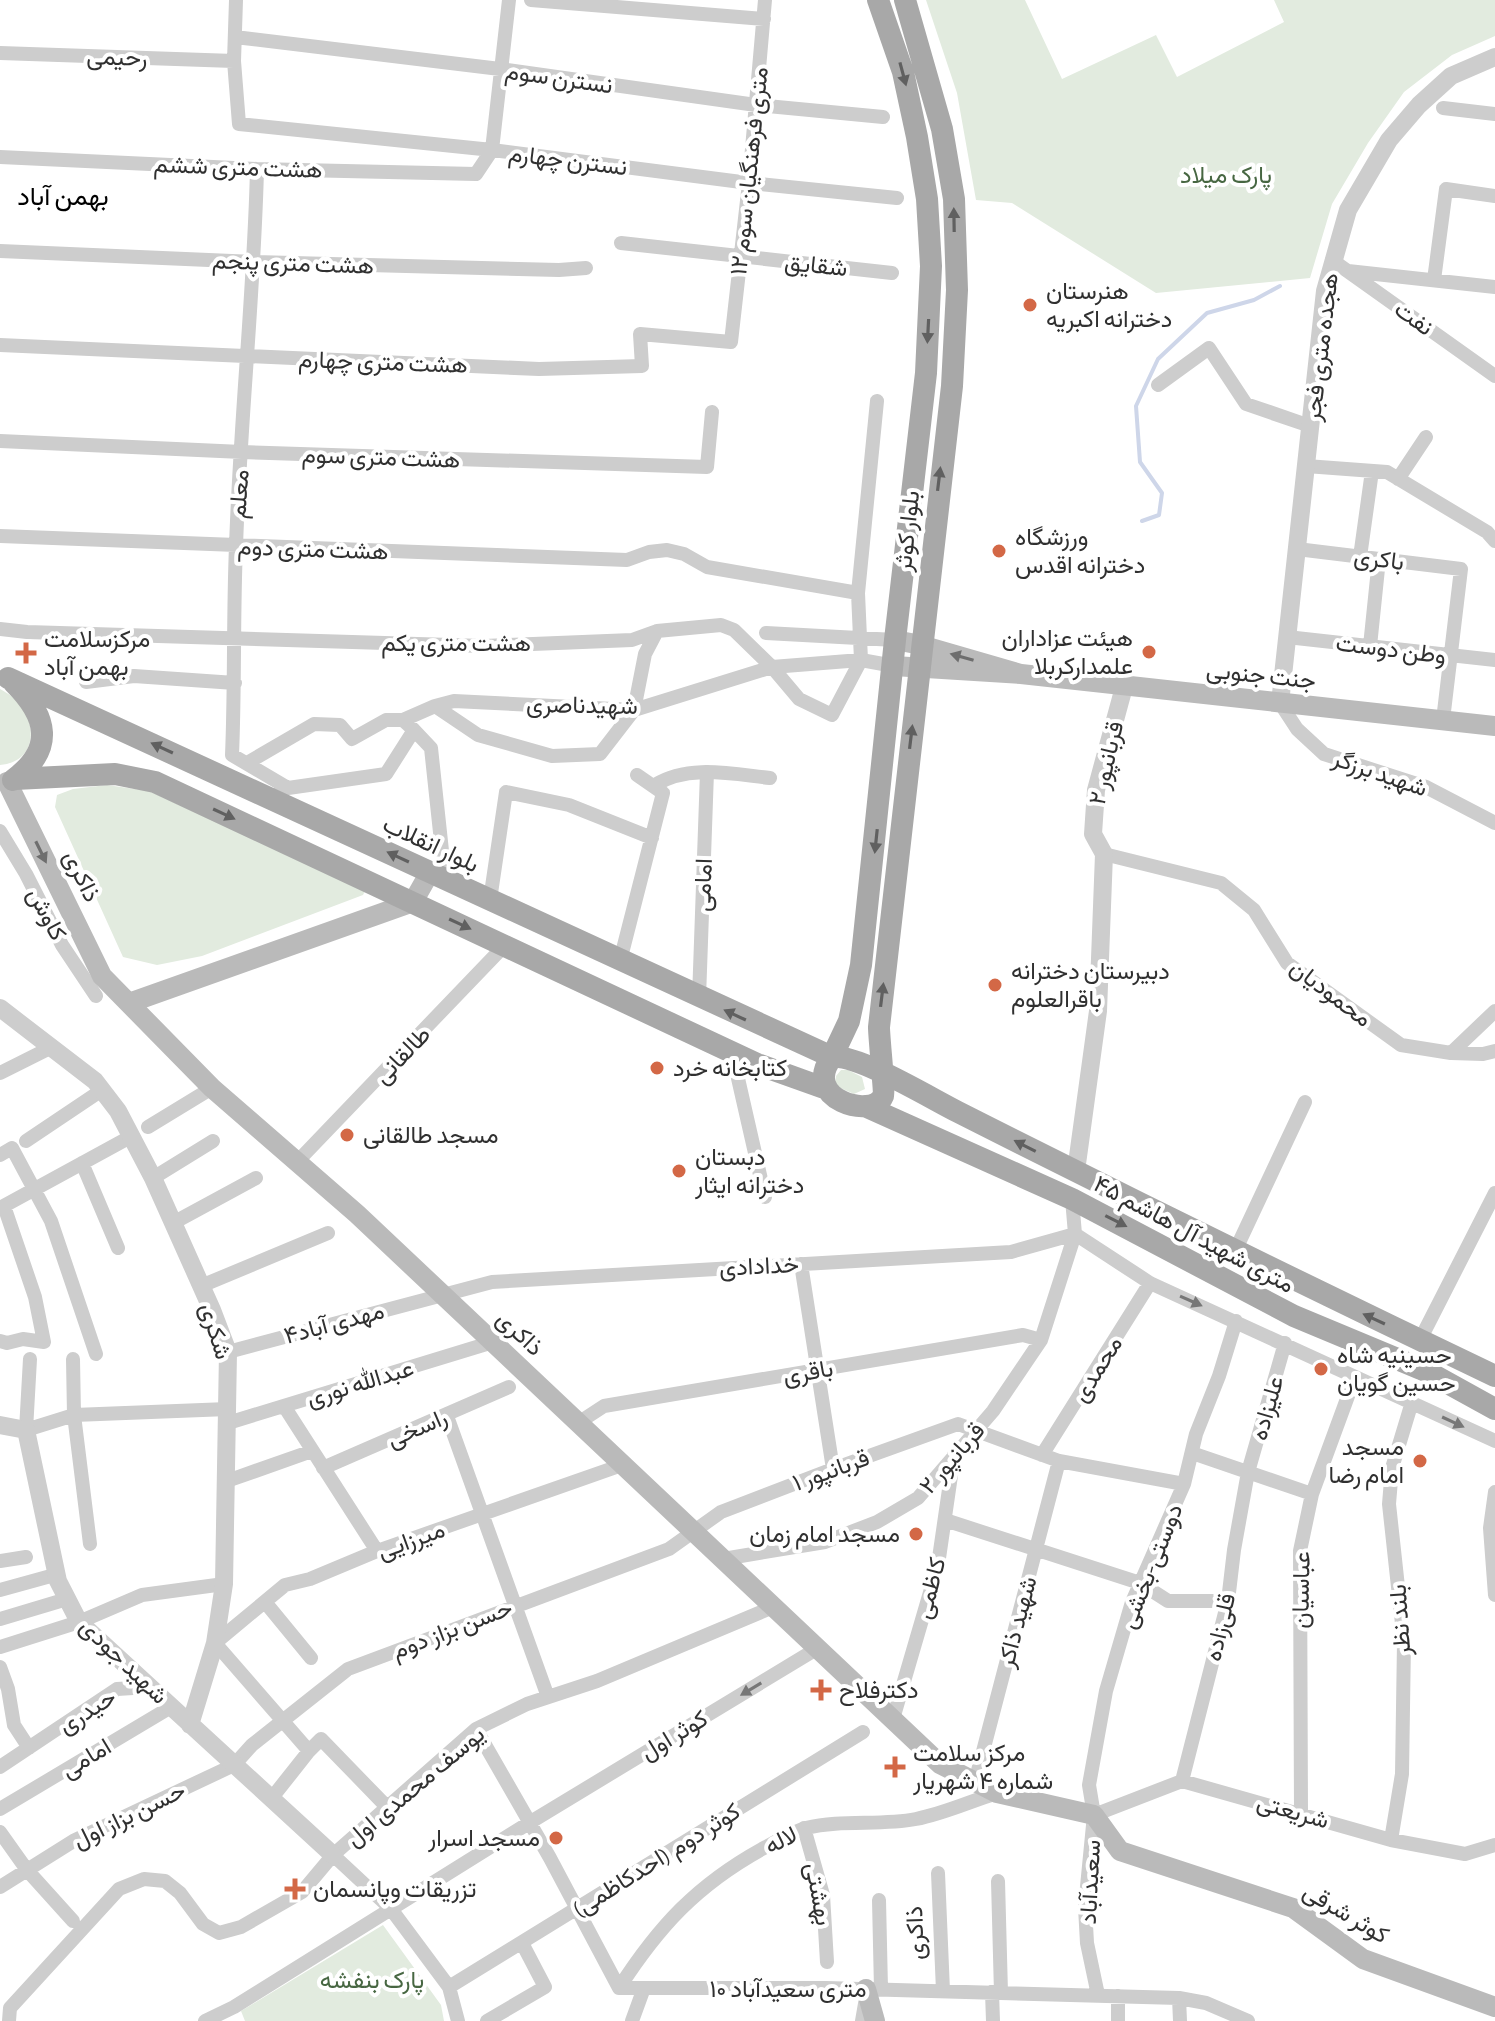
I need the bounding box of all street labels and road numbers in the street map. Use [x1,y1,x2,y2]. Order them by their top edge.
street label: رحیمی [86,45,148,73]
street label: نسترن سوم [503,60,614,101]
street label: ۱۲ متری فرهنگیان سوم [726,66,776,277]
street label: نسترن چهارم [507,142,629,183]
street label: هشت متری ششم [153,153,323,186]
street label: هشت متری پنجم [212,249,374,282]
street label: شقایق [783,251,849,282]
street label: هجده متری فجر [1301,272,1345,424]
street label: نفت [1390,297,1437,341]
street label: هشت متری چهارم [298,348,468,381]
street label: هشت متری سوم [301,443,461,476]
street label: معلم [226,469,257,520]
street label: بلوار کوثر [892,490,926,574]
street label: هشت متری دوم [237,535,389,568]
street label: باکری [1352,545,1405,577]
street label: وطن دوست [1334,631,1447,671]
street label: هشت متری یکم [381,632,531,659]
street label: جنت جنوبی [1205,658,1317,696]
street label: شهید‌ناصری [526,693,638,721]
street label: قربانپور ۲ [1086,719,1131,808]
street label: شهید برزگر [1328,745,1430,803]
street label: بلوار انقلاب [378,812,482,879]
street label: ذاکری [57,847,104,907]
street label: امامی [691,858,718,912]
street label: کاوش [21,884,70,946]
street label: محمودیان [1284,956,1376,1034]
street label: طالقانی [370,1022,436,1090]
street label: ۴۵ متری شهید آل هاشم [1088,1171,1298,1301]
street label: خدادادی [719,1253,800,1282]
street label: مهدی آباد۴ [281,1298,387,1351]
street label: شکری [193,1300,235,1363]
street label: ذاکری [490,1307,547,1362]
street label: محمدی [1068,1332,1128,1407]
street label: عبدالله نوری [303,1353,417,1413]
street label: باقری [781,1357,835,1391]
street label: علیزاده [1247,1373,1290,1444]
street label: راسخی [384,1406,452,1454]
street label: قربانپور ۲ [916,1419,992,1501]
street label: قربانپور ۱ [790,1446,874,1499]
street label: دوستی-بخشی [1116,1501,1190,1633]
street label: میرزایی [374,1518,449,1566]
street label: عباسیان [1289,1551,1316,1629]
street label: کاظمی [911,1555,952,1622]
street label: شهید ذاکر [994,1574,1044,1672]
street label: بلند نظر [1387,1583,1418,1658]
street label: قلی‌زاده [1202,1591,1242,1664]
street label: حسن بزاز دوم [389,1596,517,1667]
street label: شهید جودی [73,1614,172,1711]
street label: حیدری [55,1685,122,1740]
street label: کوثر اول [637,1707,713,1767]
street label: یوسف محمدی اول [342,1722,491,1853]
street label: امامی [57,1735,116,1784]
street label: حسن بزاز اول [70,1778,190,1855]
street label: شریعتی [1253,1790,1331,1836]
street label: کوثر دوم (احدکاظمی) [568,1800,746,1925]
street label: لاله [761,1823,802,1859]
street label: سعیدآباد [1076,1839,1106,1925]
street label: بهشتی [799,1861,835,1928]
street label: کوثر شرقی [1298,1879,1392,1950]
street label: ذاکری [903,1906,931,1960]
street label: ۱۰ متری سعیدآباد [709,1977,867,2004]

